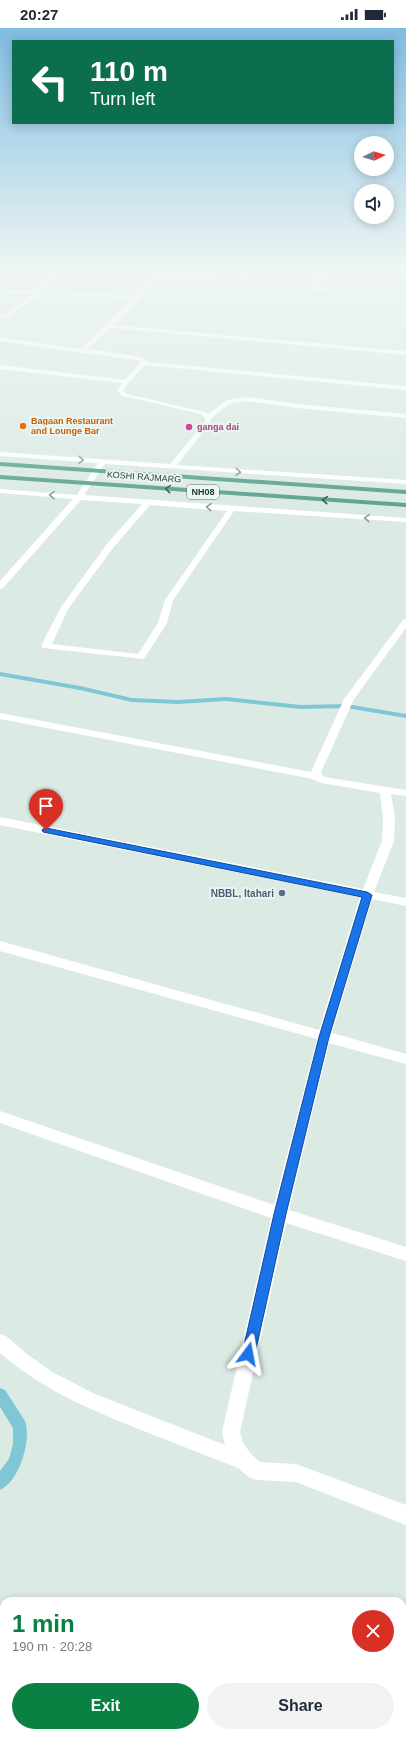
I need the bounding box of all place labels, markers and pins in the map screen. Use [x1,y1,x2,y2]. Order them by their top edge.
place label: Bagaan Restaurant and Lounge Bar [31,416,113,436]
marker: Bagaan Restaurant and Lounge Bar [18,421,28,431]
marker: ganga dai [184,422,194,432]
place label: ganga dai [197,422,239,432]
pin [29,789,63,830]
place label: NBBL, Itahari [211,888,274,899]
marker: NBBL, Itahari [277,888,287,898]

